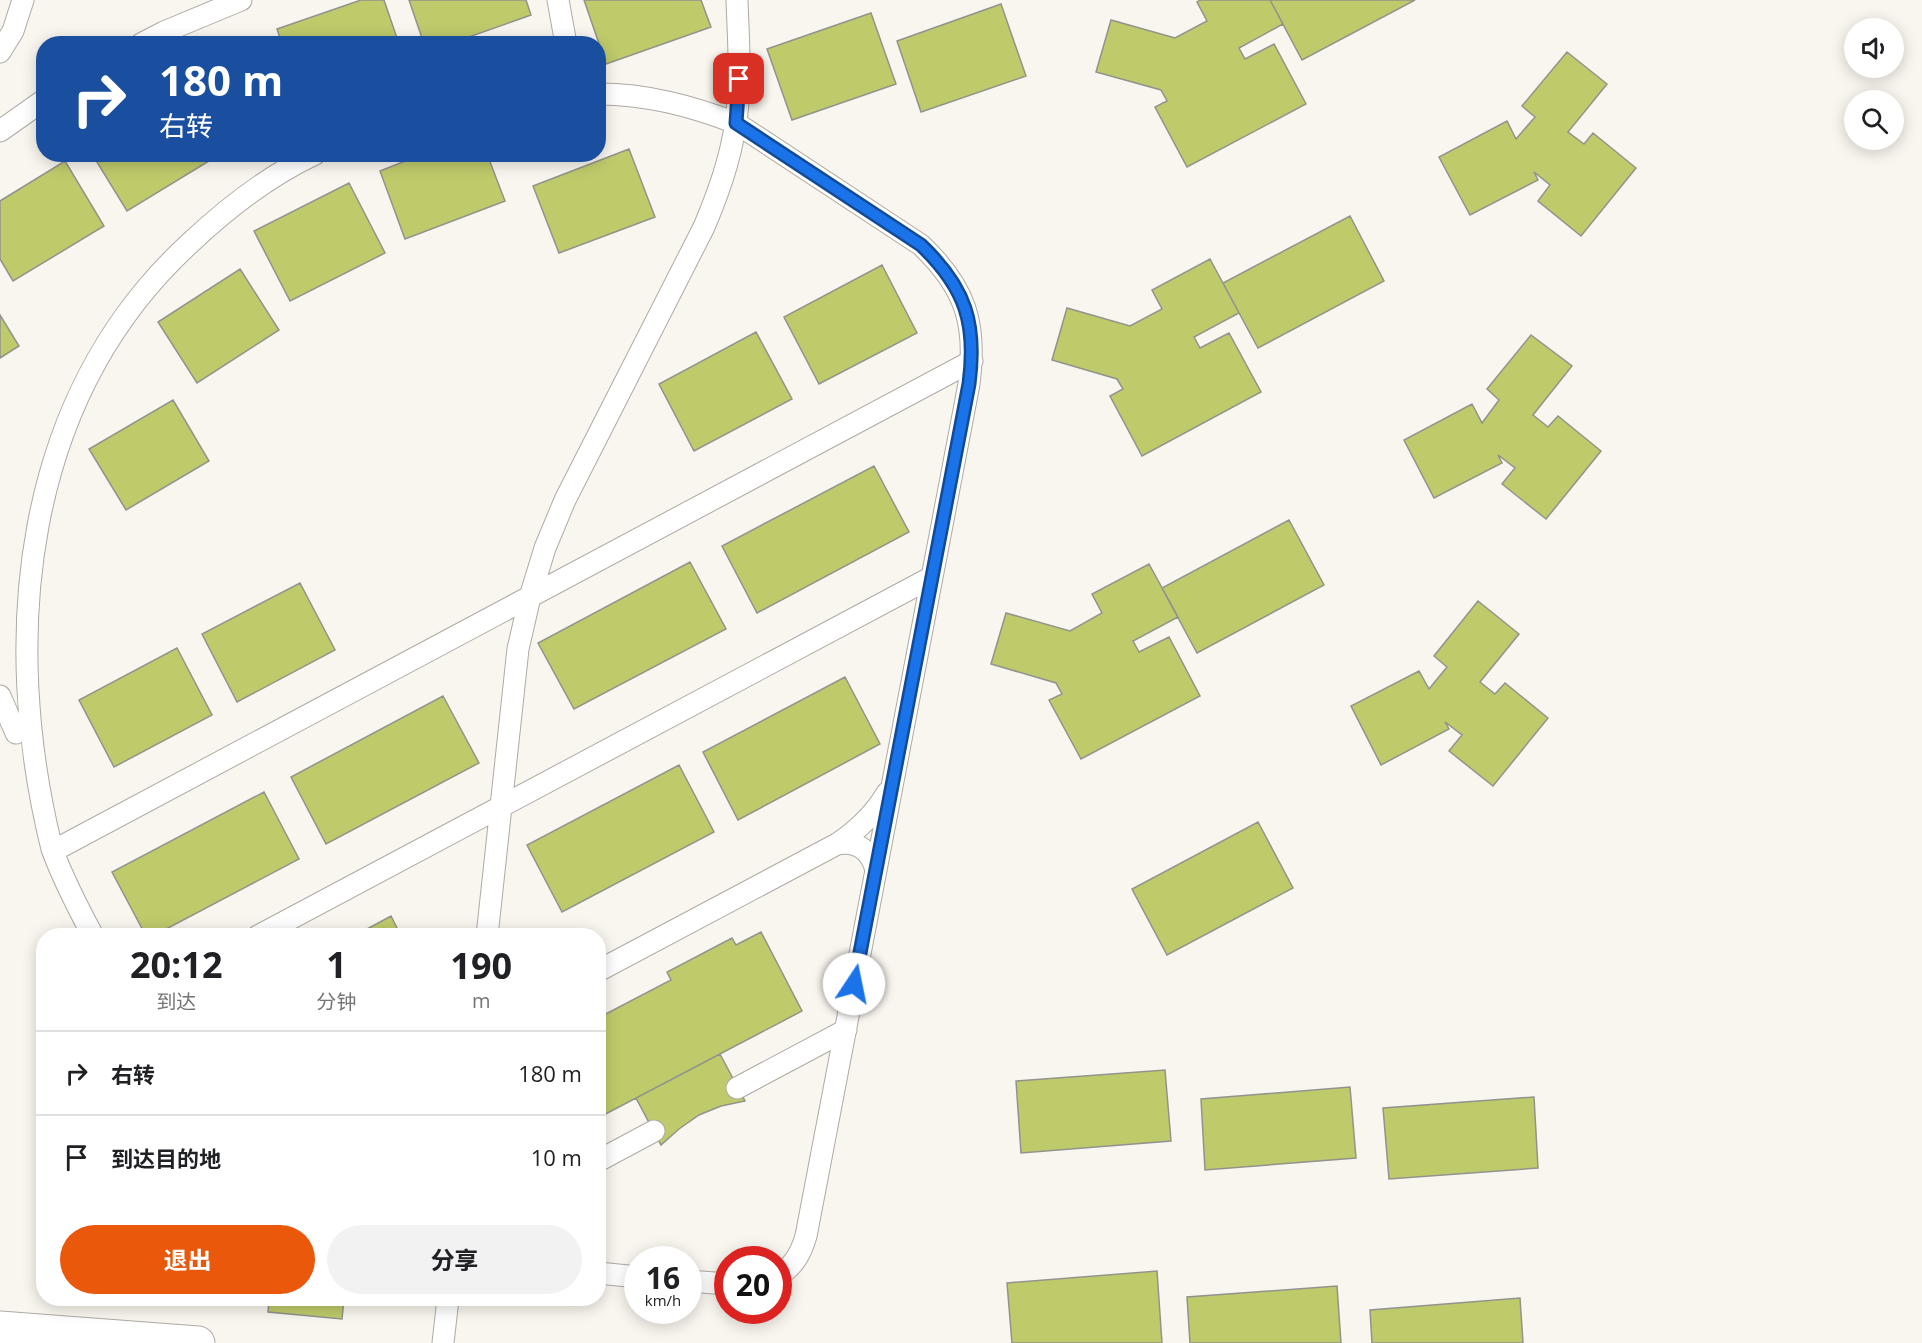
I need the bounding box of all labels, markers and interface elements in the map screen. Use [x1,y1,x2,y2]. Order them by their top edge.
map controls [1844,18,1904,150]
button: sound [1844,18,1904,78]
text: 180 m [159,51,283,108]
pin [713,53,764,104]
icon: right [60,60,138,138]
icon: arrive [722,62,755,95]
button: search [1844,90,1904,150]
text: 右转 [159,107,213,144]
text: 20:12 [130,940,223,989]
text: 1 [326,940,347,989]
text: 190 [450,941,512,990]
position arrow [822,952,886,1016]
text: m [472,987,490,1014]
text: 到达 [156,988,196,1015]
text: 分钟 [316,988,356,1015]
icon: right [60,1057,93,1090]
text: 180 m [518,1058,582,1088]
text: 右转 [111,1059,155,1089]
icon: arrive [60,1141,93,1174]
text: 10 m [531,1142,582,1172]
text: 到达目的地 [111,1143,221,1173]
button: 退出 [60,1225,315,1294]
button: 分享 [327,1225,582,1294]
speed limit sign: 20 [714,1246,792,1324]
text: 16 [646,1257,680,1298]
text: km/h [645,1290,681,1310]

